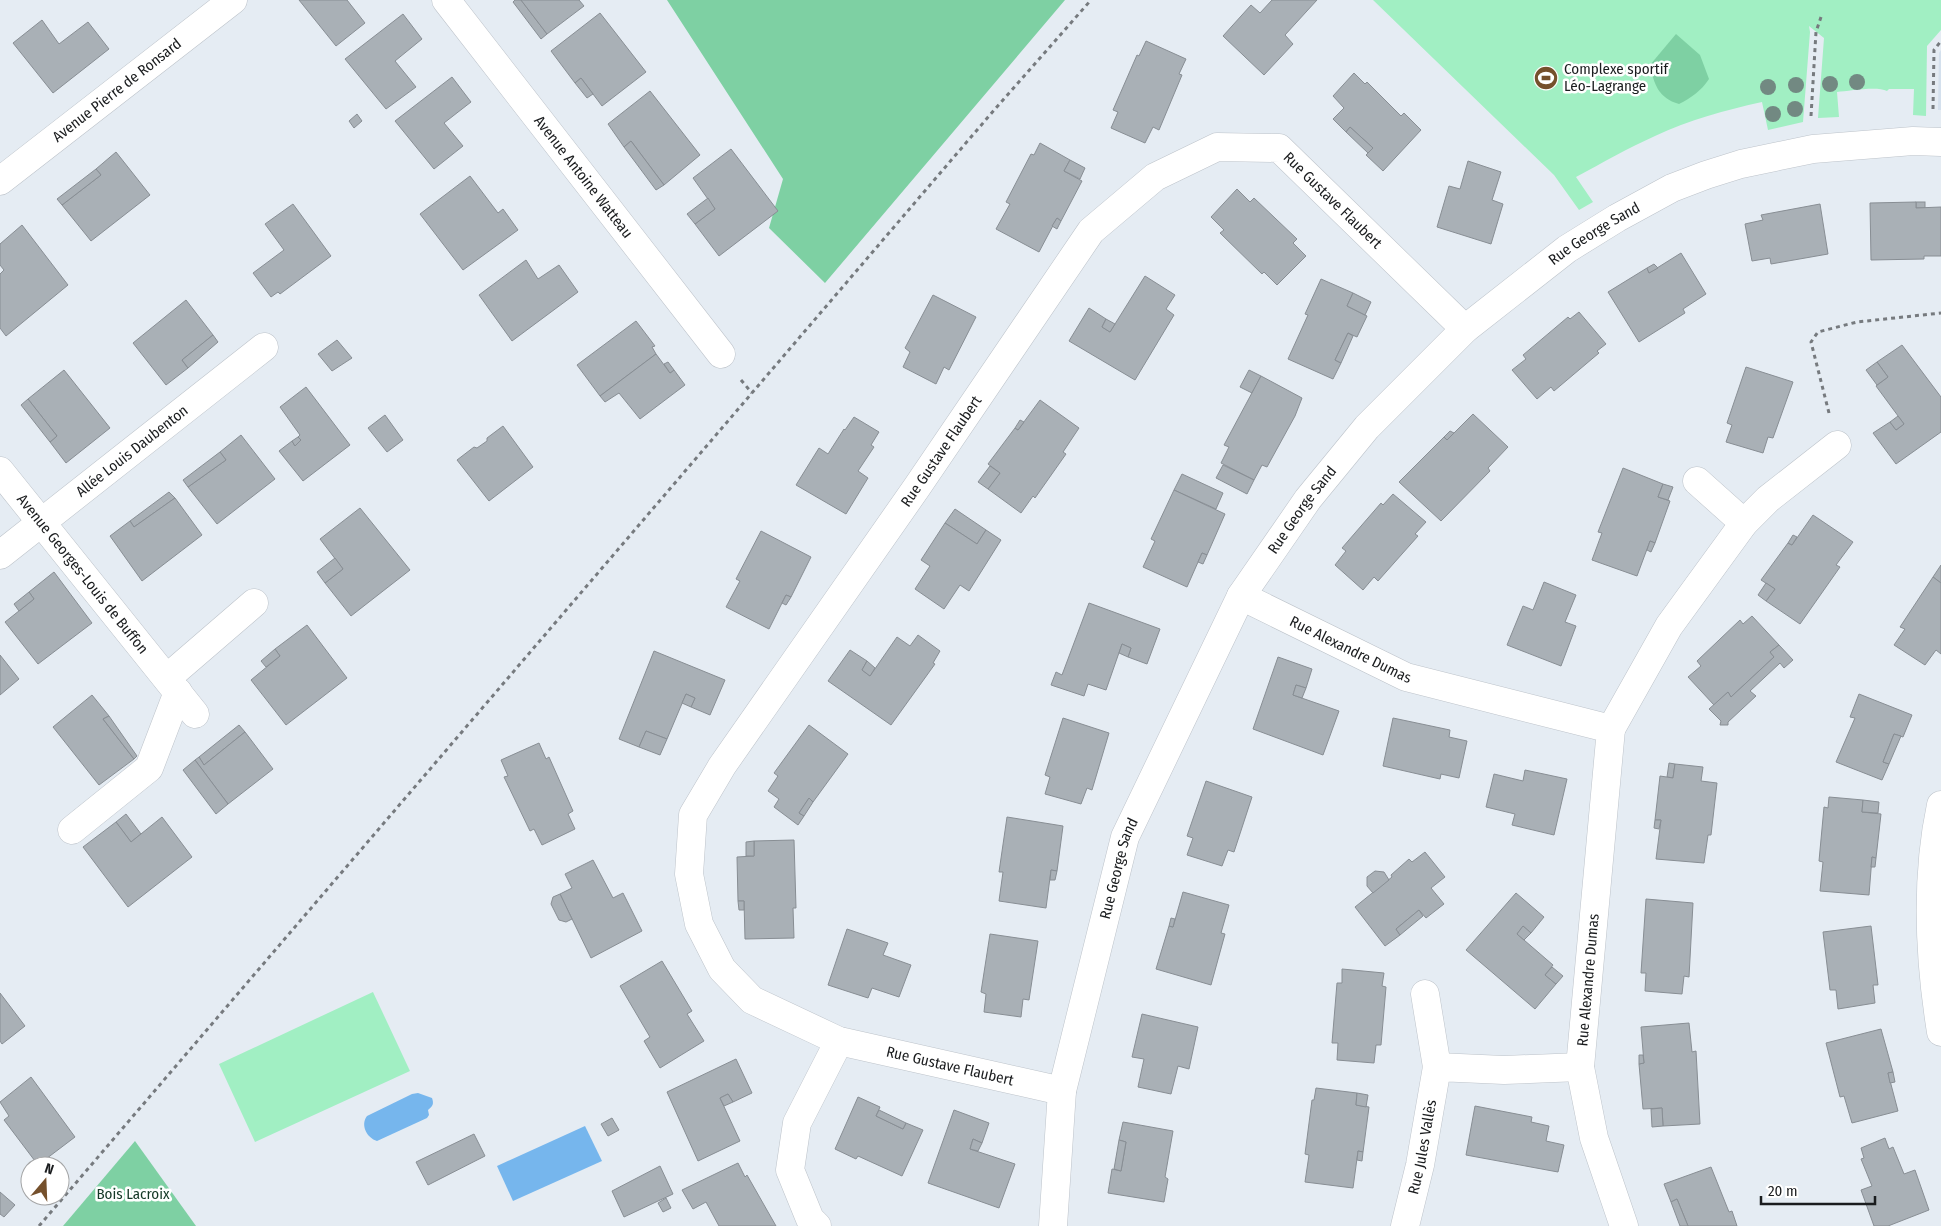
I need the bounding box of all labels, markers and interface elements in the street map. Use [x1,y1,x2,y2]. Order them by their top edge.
street label: Avenue Pierre de Ronsard [49,35,185,146]
place label: Complexe sportif Léo-Lagrange [1564,60,1669,95]
sports icon: Complexe sportif Léo-Lagrange [1533,65,1559,91]
street label: Avenue Antoine Watteau [530,112,637,242]
street label: Rue Gustave Flaubert [1280,148,1386,252]
street label: Rue George Sand [1545,198,1643,269]
street label: Rue Gustave Flaubert [897,392,985,510]
street label: Allée Louis Daubenton [72,401,192,501]
street label: Rue George Sand [1264,462,1340,557]
street label: Avenue Georges-Louis de Buffon [13,491,152,657]
street label: Rue Alexandre Dumas [1287,612,1413,687]
street label: Rue George Sand [1096,815,1142,921]
street label: Rue Alexandre Dumas [1573,913,1603,1047]
street label: Rue Gustave Flaubert [884,1043,1016,1089]
street label: Rue Jules Vallès [1404,1098,1440,1196]
north arrow [20,1156,70,1206]
text: N [42,1160,56,1179]
scale bar [1761,1174,1875,1206]
text: 20 m [1768,1182,1798,1200]
park label: Bois Lacroix [96,1185,170,1203]

